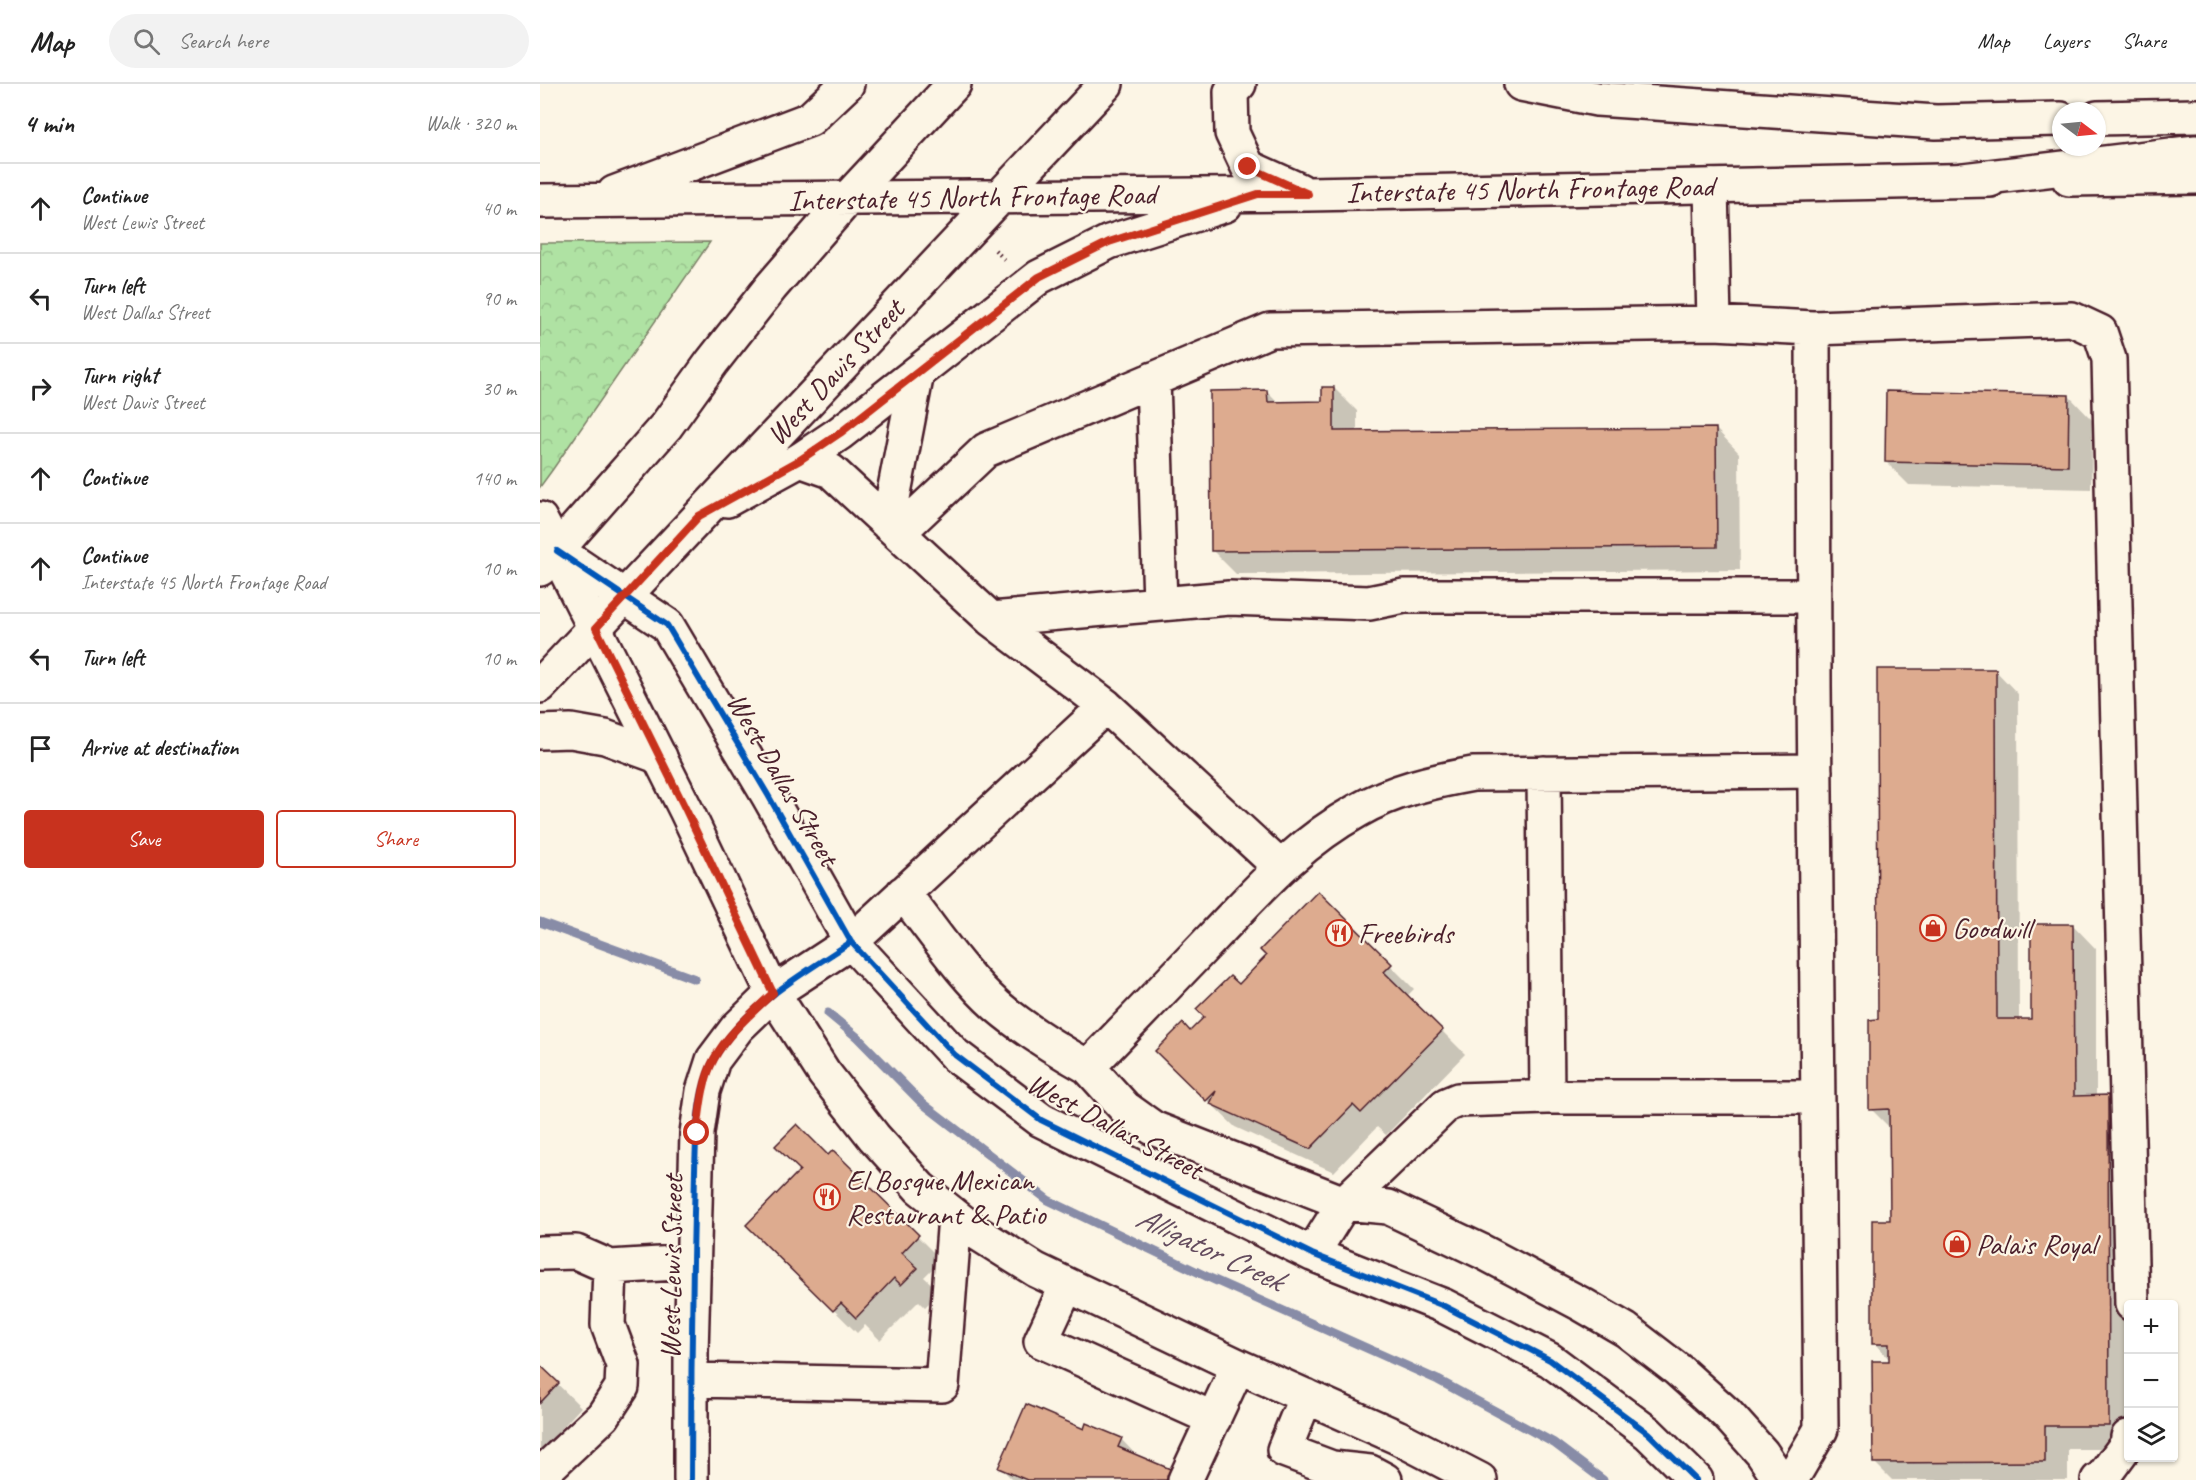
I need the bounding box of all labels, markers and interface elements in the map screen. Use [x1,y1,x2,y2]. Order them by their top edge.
search box [109,14,529,68]
text: Map [30,24,73,59]
icon: search [130,25,163,58]
text: Search here [178,27,268,55]
text: Map [1977,28,2010,54]
text: Layers [2043,28,2089,54]
text: Share [2122,28,2166,54]
north arrow [2052,102,2106,156]
text: 4 min [24,107,74,140]
text: Walk · 320 m [426,111,516,136]
route end [1234,153,1260,179]
street label: Interstate 45 North Frontage Road [1346,167,1718,211]
street label: Interstate 45 North Frontage Road [788,175,1160,219]
text: Continue [81,182,147,210]
icon: ahead [24,192,57,225]
text: 40 m [482,196,516,221]
text: West Lewis Street [81,210,204,235]
text: Turn left [81,272,145,300]
icon: left [24,282,57,315]
text: 90 m [482,286,516,311]
street label: West Davis Street [758,289,914,453]
text: West Dallas Street [81,300,210,325]
text: Turn right [81,362,158,390]
icon: right [24,372,57,405]
text: 30 m [482,376,516,401]
text: West Davis Street [81,390,205,415]
icon: ahead [24,462,57,495]
text: Continue [81,464,147,492]
text: 140 m [473,466,516,491]
text: Continue [81,542,147,570]
icon: ahead [24,552,57,585]
text: 10 m [482,556,516,581]
text: Interstate 45 North Frontage Road [81,570,326,595]
icon: left [24,642,57,675]
text: Turn left [81,644,145,672]
text: 10 m [482,646,516,671]
street label: West Dallas Street [718,686,849,875]
icon: arrive [24,732,57,765]
text: Arrive at destination [81,734,238,762]
button: Save [24,810,264,868]
button: Share [276,810,516,868]
place label: Goodwill [1952,909,2036,947]
shop icon: Goodwill [1918,913,1948,943]
place label: Freebirds [1358,914,1456,952]
restaurant icon: Freebirds [1324,918,1354,948]
street label: West Dallas Street [1021,1064,1212,1190]
route start [683,1119,709,1145]
place label: El Bosque Mexican Restaurant & Patio [846,1161,1047,1233]
street label: West Lewis Street [650,1171,692,1359]
restaurant icon: El Bosque Mexican Restaurant & Patio [812,1182,842,1212]
water label: Alligator Creek [1130,1197,1295,1303]
place label: Palais Royal [1976,1225,2101,1263]
shop icon: Palais Royal [1942,1229,1972,1259]
map controls [2124,1300,2178,1462]
button: + [2124,1300,2178,1354]
button: − [2124,1354,2178,1408]
button: layers [2124,1408,2178,1462]

